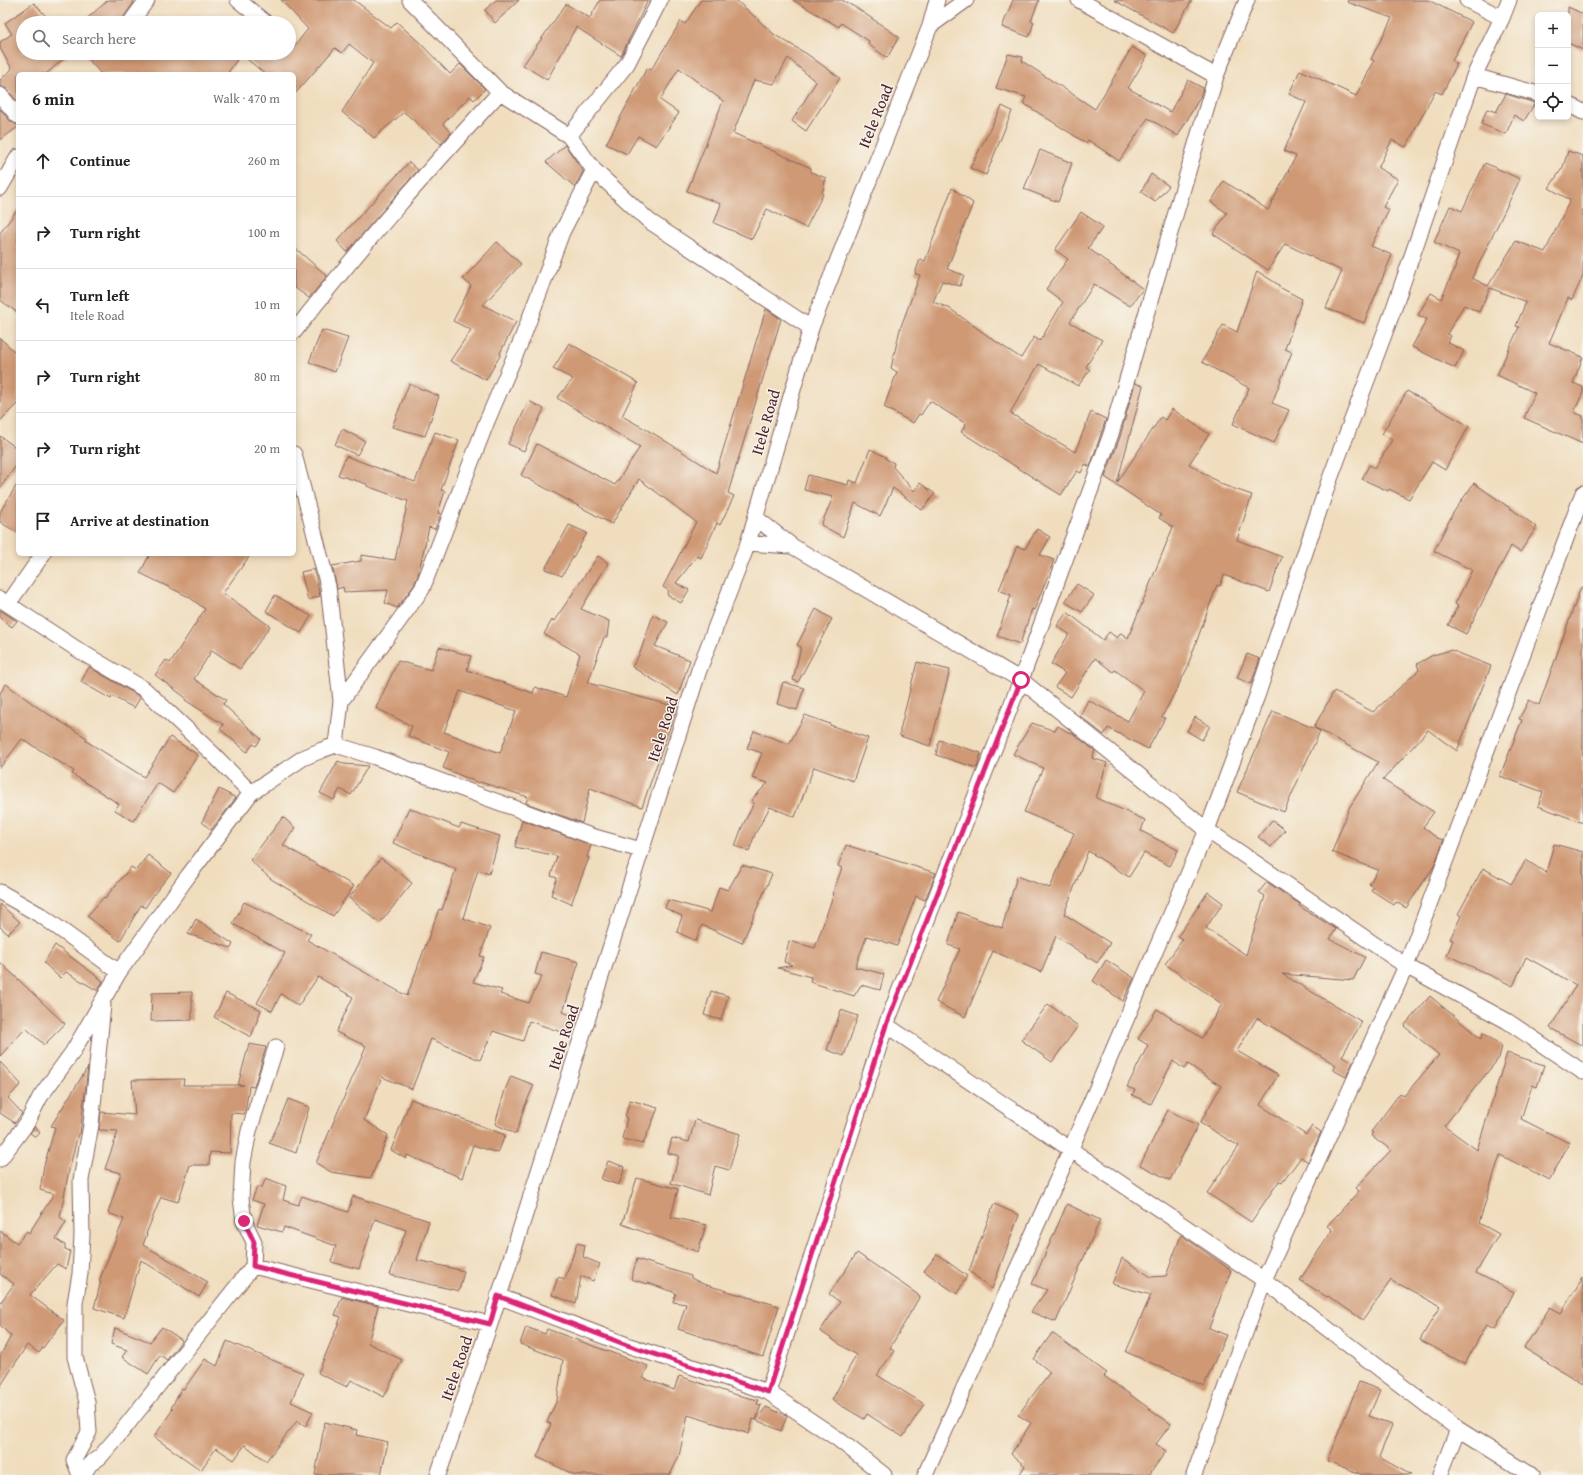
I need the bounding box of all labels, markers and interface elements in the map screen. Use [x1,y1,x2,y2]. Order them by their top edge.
map controls [1535,12,1571,120]
button: + [1535,12,1571,48]
search box [16,16,296,60]
icon: search [30,27,52,49]
text: Search here [62,28,136,49]
button: − [1535,48,1571,84]
street label: Itele Road [851,80,899,152]
button: locate [1535,84,1571,120]
text: 6 min [32,86,74,111]
text: Walk · 470 m [213,89,280,108]
icon: ahead [32,150,54,172]
text: Continue [70,150,131,171]
text: 260 m [248,151,280,170]
icon: right [32,222,54,244]
text: Turn right [70,222,141,243]
text: 100 m [248,223,280,242]
text: Turn left [70,285,129,306]
icon: left [32,294,54,316]
text: 10 m [254,295,280,314]
text: Itele Road [70,306,125,325]
icon: right [32,366,54,388]
text: Turn right [70,366,141,387]
text: 80 m [254,367,280,386]
street label: Itele Road [744,386,786,458]
icon: right [32,438,54,460]
text: Turn right [70,438,141,459]
text: 20 m [254,439,280,458]
icon: arrive [32,510,54,532]
text: Arrive at destination [70,510,209,531]
route start [1012,671,1030,689]
street label: Itele Road [640,693,684,765]
street label: Itele Road [541,1001,585,1073]
route end [235,1212,253,1230]
street label: Itele Road [434,1332,478,1404]

